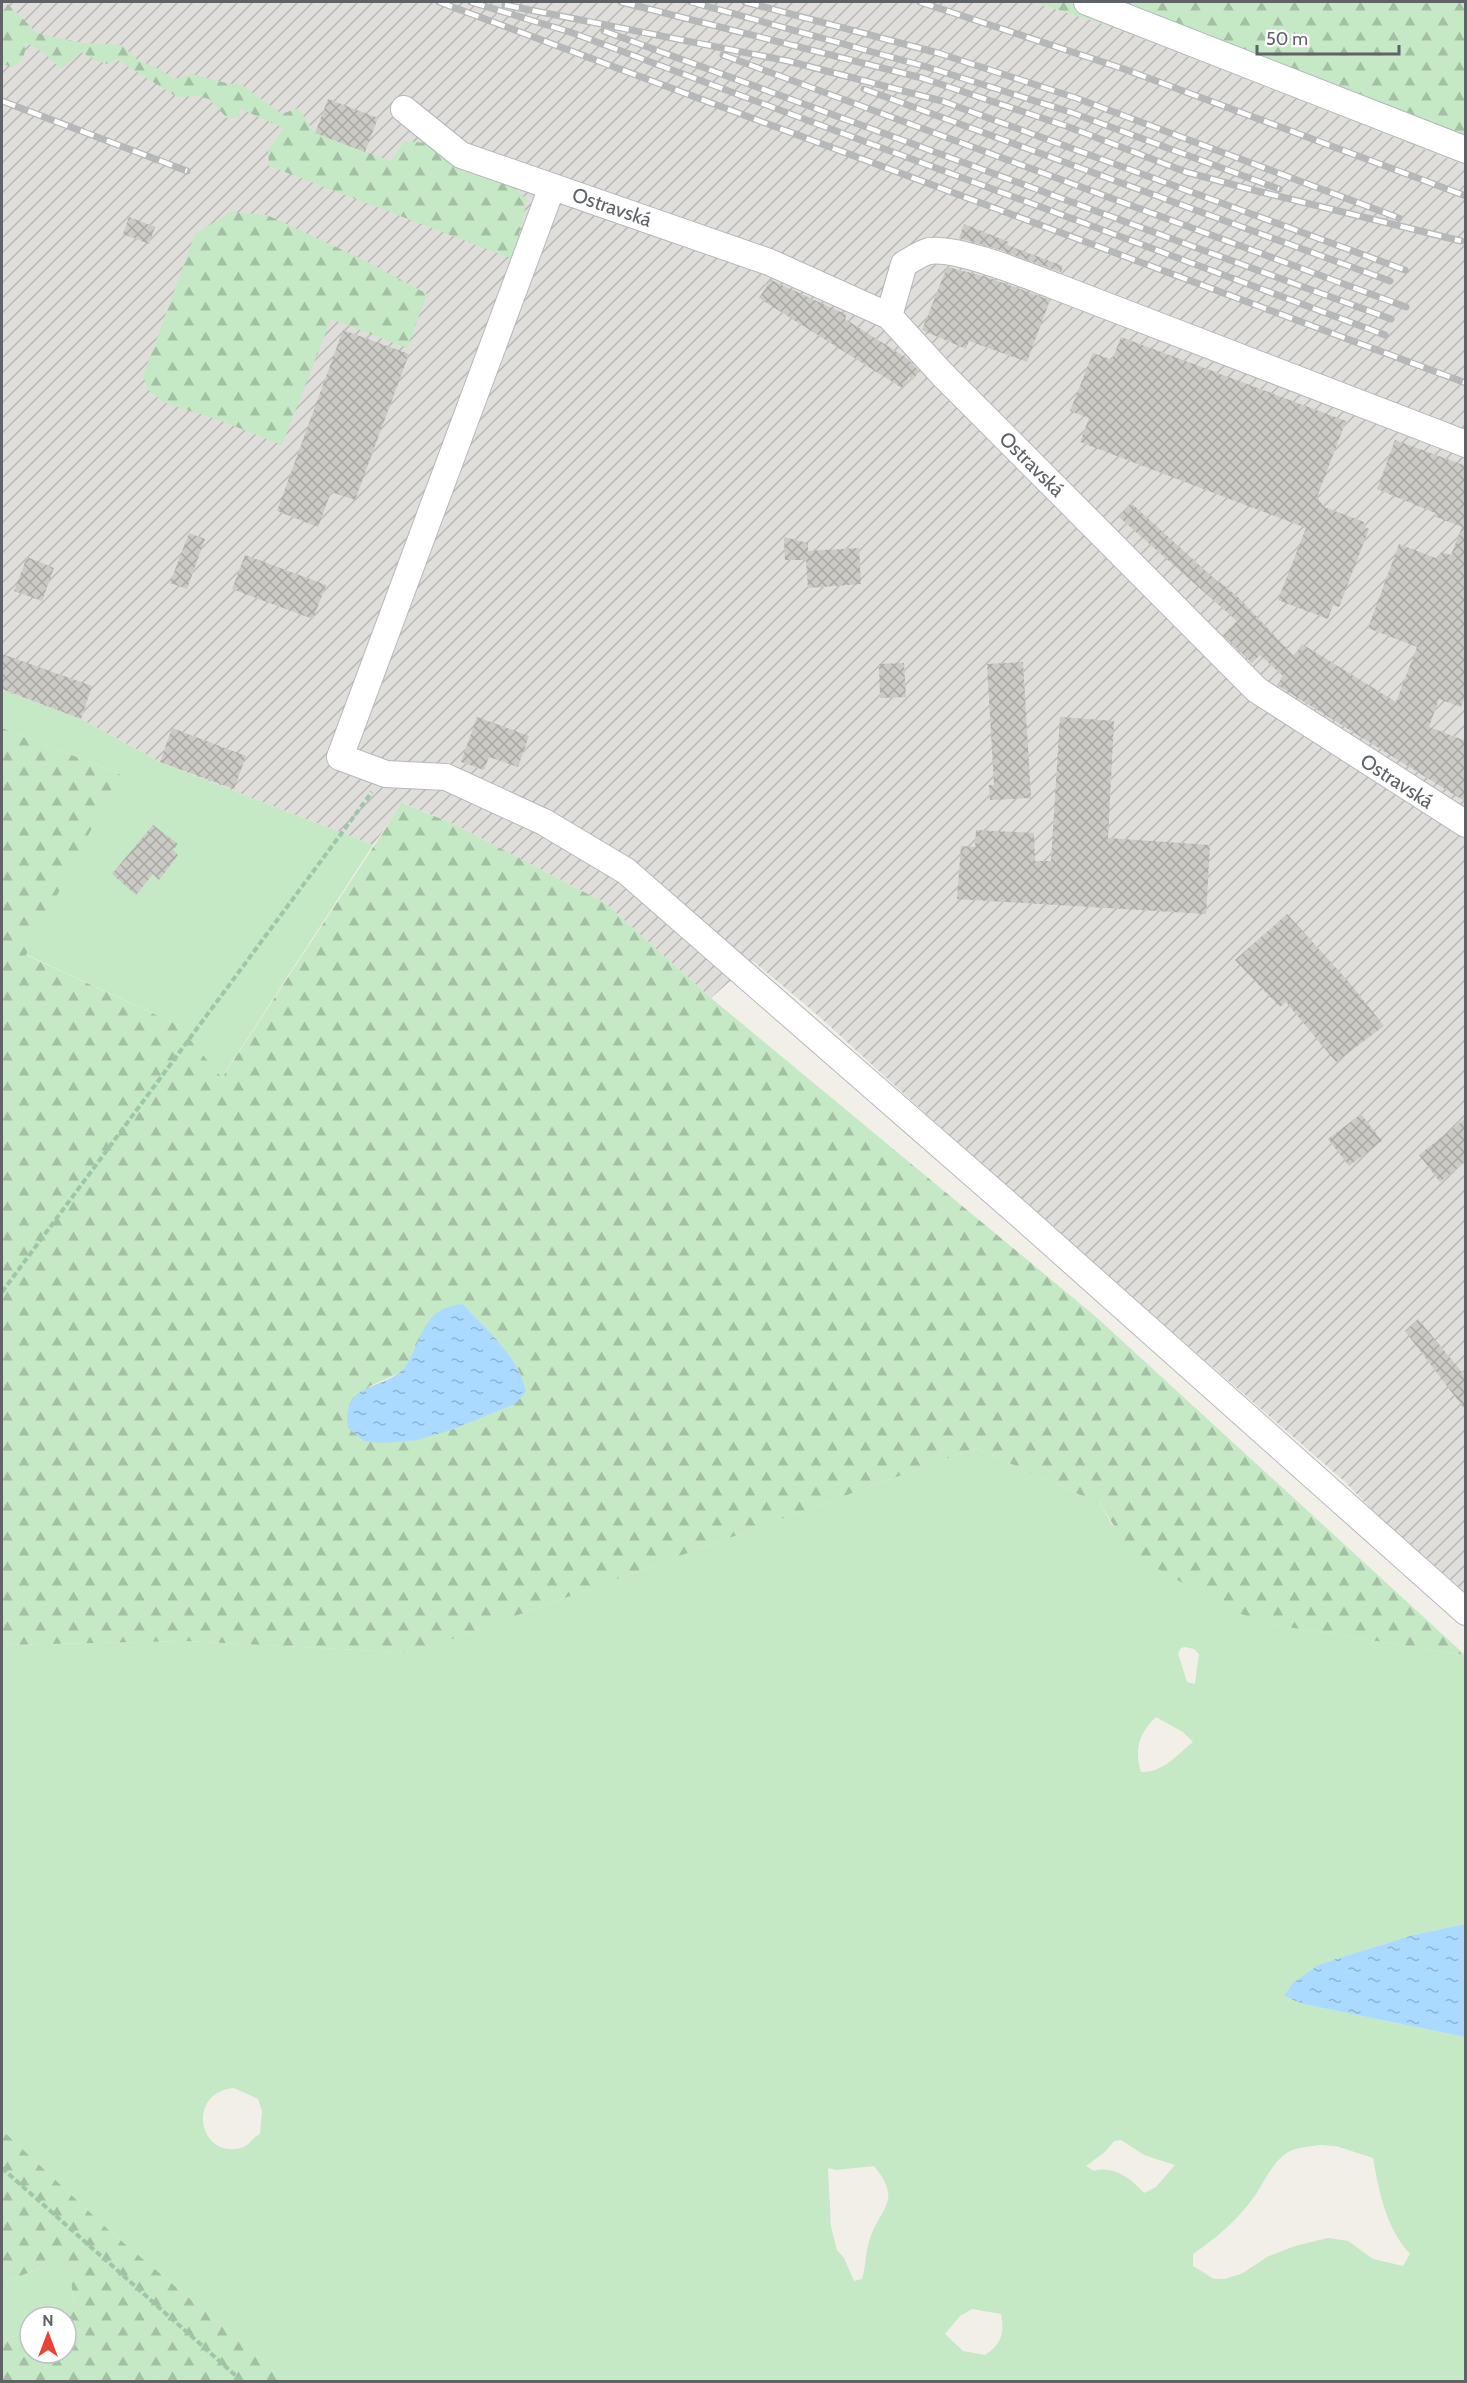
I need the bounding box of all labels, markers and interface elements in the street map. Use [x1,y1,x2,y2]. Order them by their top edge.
scale bar [1257,18,1400,56]
text: 50 m [1266,28,1308,50]
street label: Ostravská [569,182,655,232]
street label: Ostravská [994,426,1070,502]
street label: Ostravská [1356,749,1438,814]
north arrow [18,2305,78,2365]
text: N [42,2311,54,2330]

